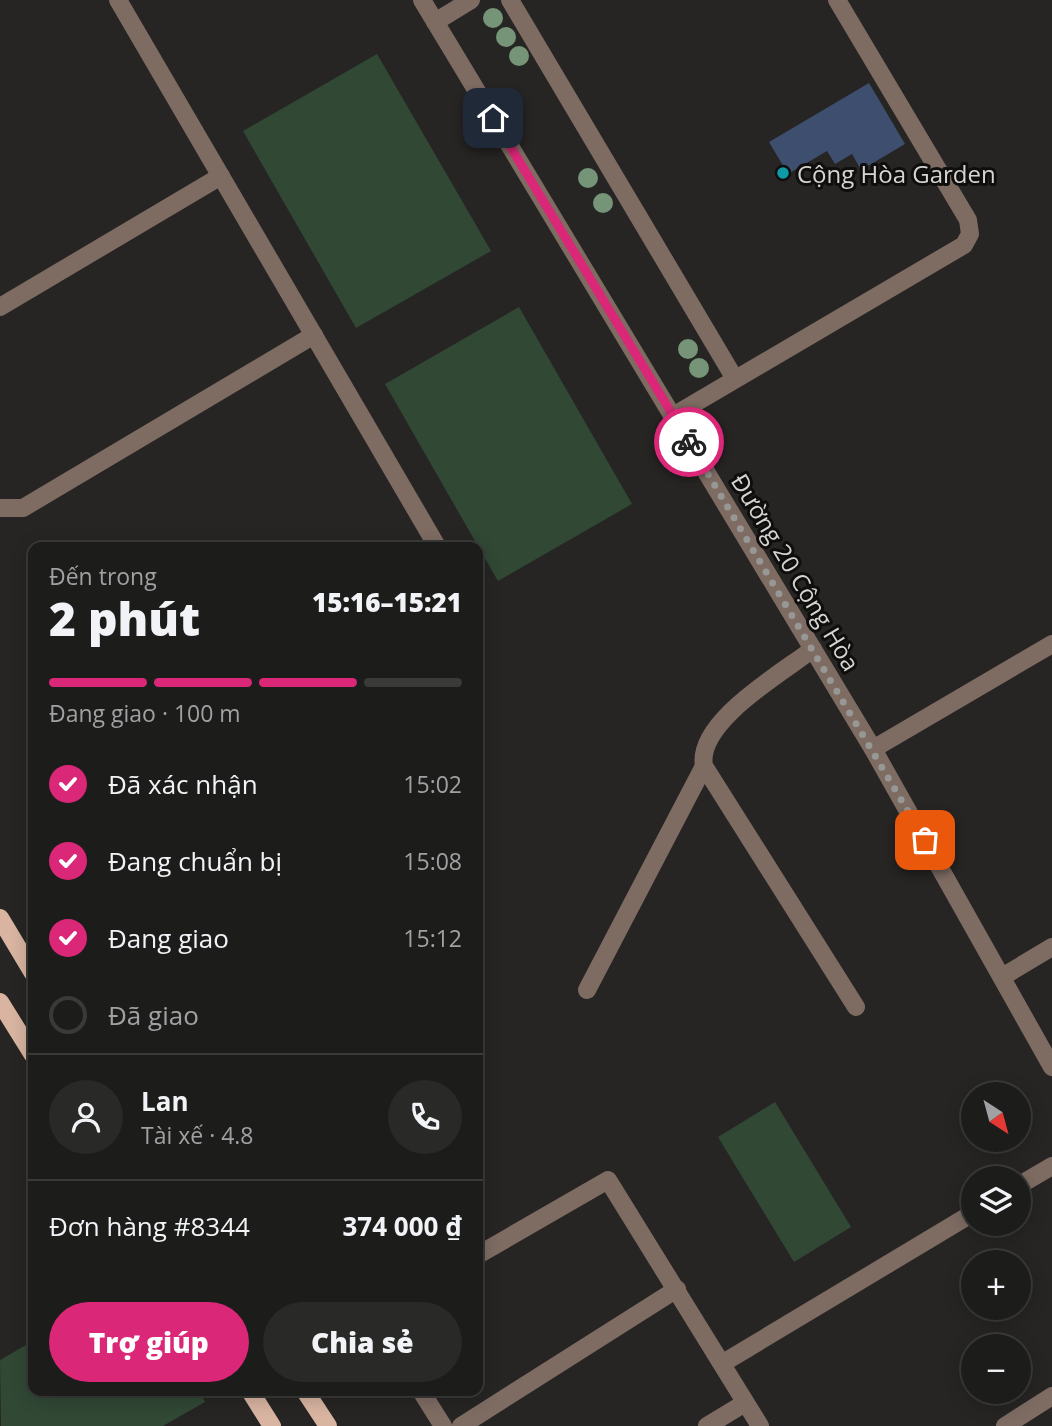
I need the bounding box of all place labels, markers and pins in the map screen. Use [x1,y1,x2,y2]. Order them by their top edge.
pin [463,88,523,148]
place label: Cộng Hòa Garden [797,157,996,190]
marker: Cộng Hòa Garden [775,165,791,181]
pin [895,810,955,870]

